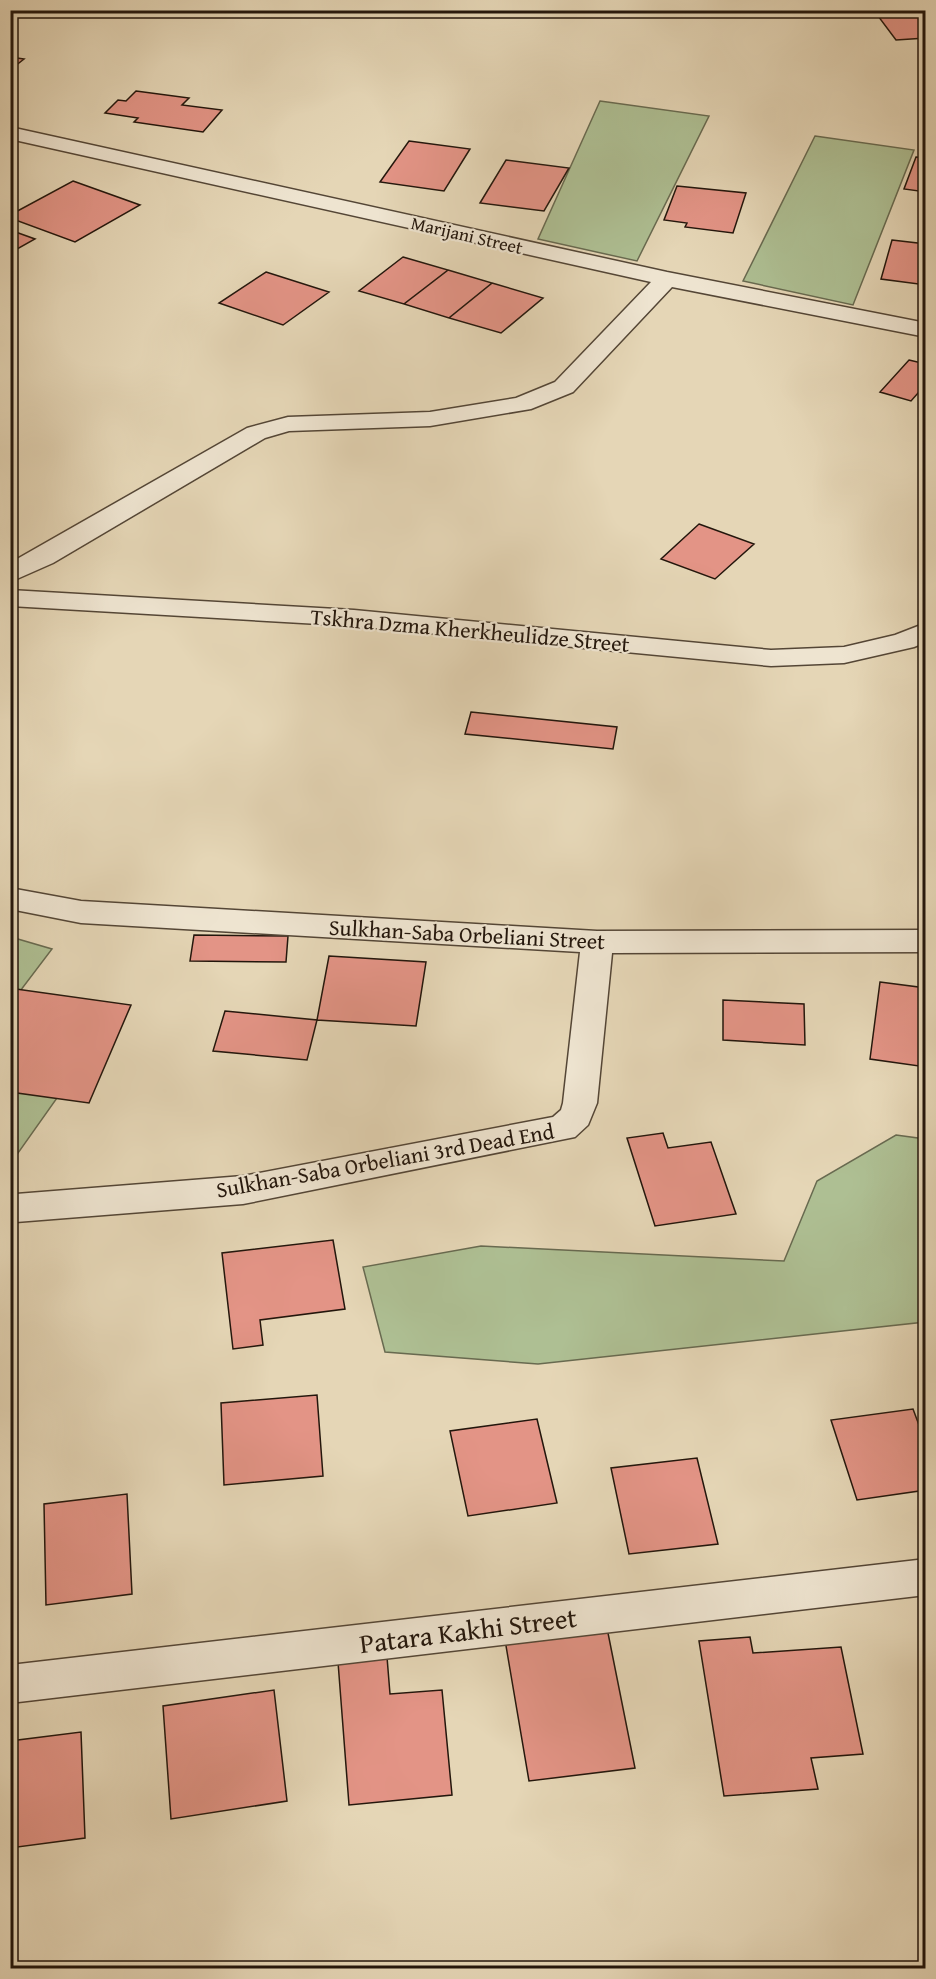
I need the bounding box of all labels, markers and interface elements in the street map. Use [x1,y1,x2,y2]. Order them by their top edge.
street label: Marijani Street [409,209,526,261]
street label: Tskhra Dzma Kherkheulidze Street [309,600,631,660]
street label: Sulkhan-Saba Orbeliani Street [328,911,606,957]
street label: Sulkhan-Saba Orbeliani 3rd Dead End [214,1114,557,1206]
street label: Patara Kakhi Street [357,1597,579,1663]

